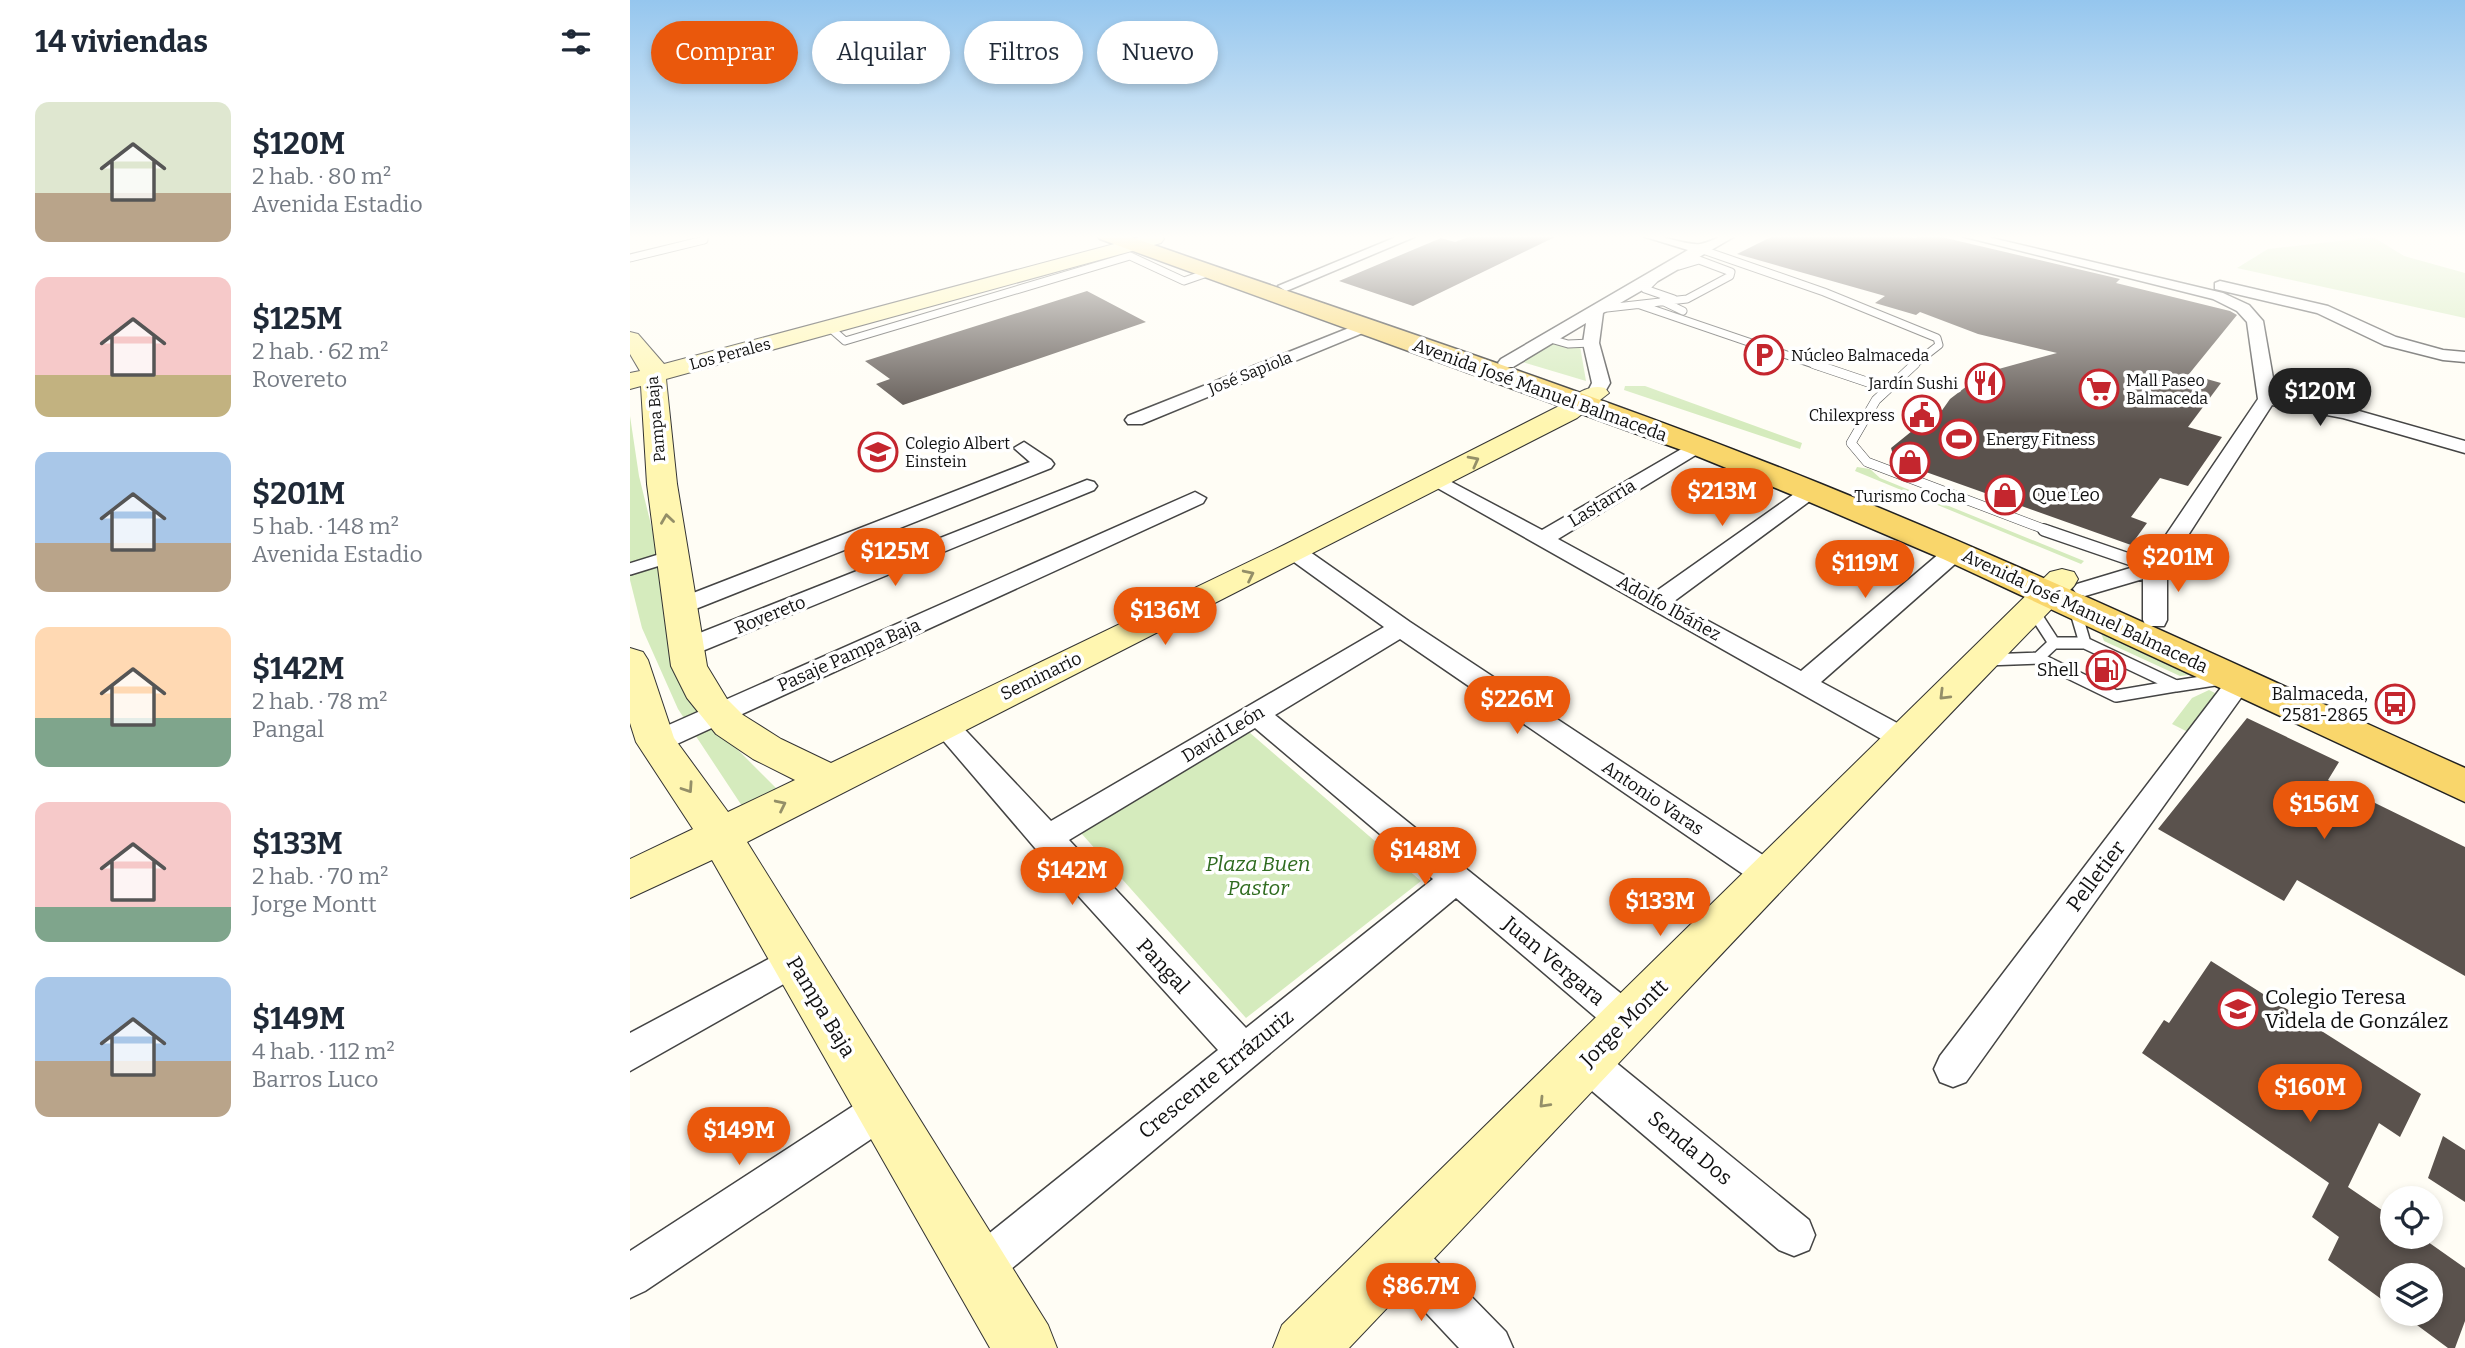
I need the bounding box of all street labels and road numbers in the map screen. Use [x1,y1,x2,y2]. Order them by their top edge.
street label: Los Perales [687,334,773,374]
street label: Avenida José Manuel Balmaceda [1410,334,1670,446]
street label: José Sapiola [1204,348,1295,399]
street label: Pampa Baja [643,375,669,463]
street label: Lastarria [1564,474,1640,532]
street label: Avenida José Manuel Balmaceda [1959,544,2212,678]
street label: Adolfo Ibáñez [1613,570,1725,646]
street label: Rovereto [731,591,809,639]
street label: Pasaje Pampa Baja [774,614,924,696]
street label: Seminario [997,647,1085,705]
street label: David León [1178,701,1269,767]
street label: Antonio Varas [1598,756,1708,840]
street label: Pelletier [2061,835,2131,917]
street label: Juan Vergara [1497,910,1611,1011]
street label: Pangal [1131,933,1195,999]
street label: Pampa Baja [781,952,862,1063]
street label: Jorge Montt [1574,973,1674,1073]
street label: Crescente Errázuriz [1133,1004,1299,1144]
street label: Senda Dos [1643,1105,1737,1191]

